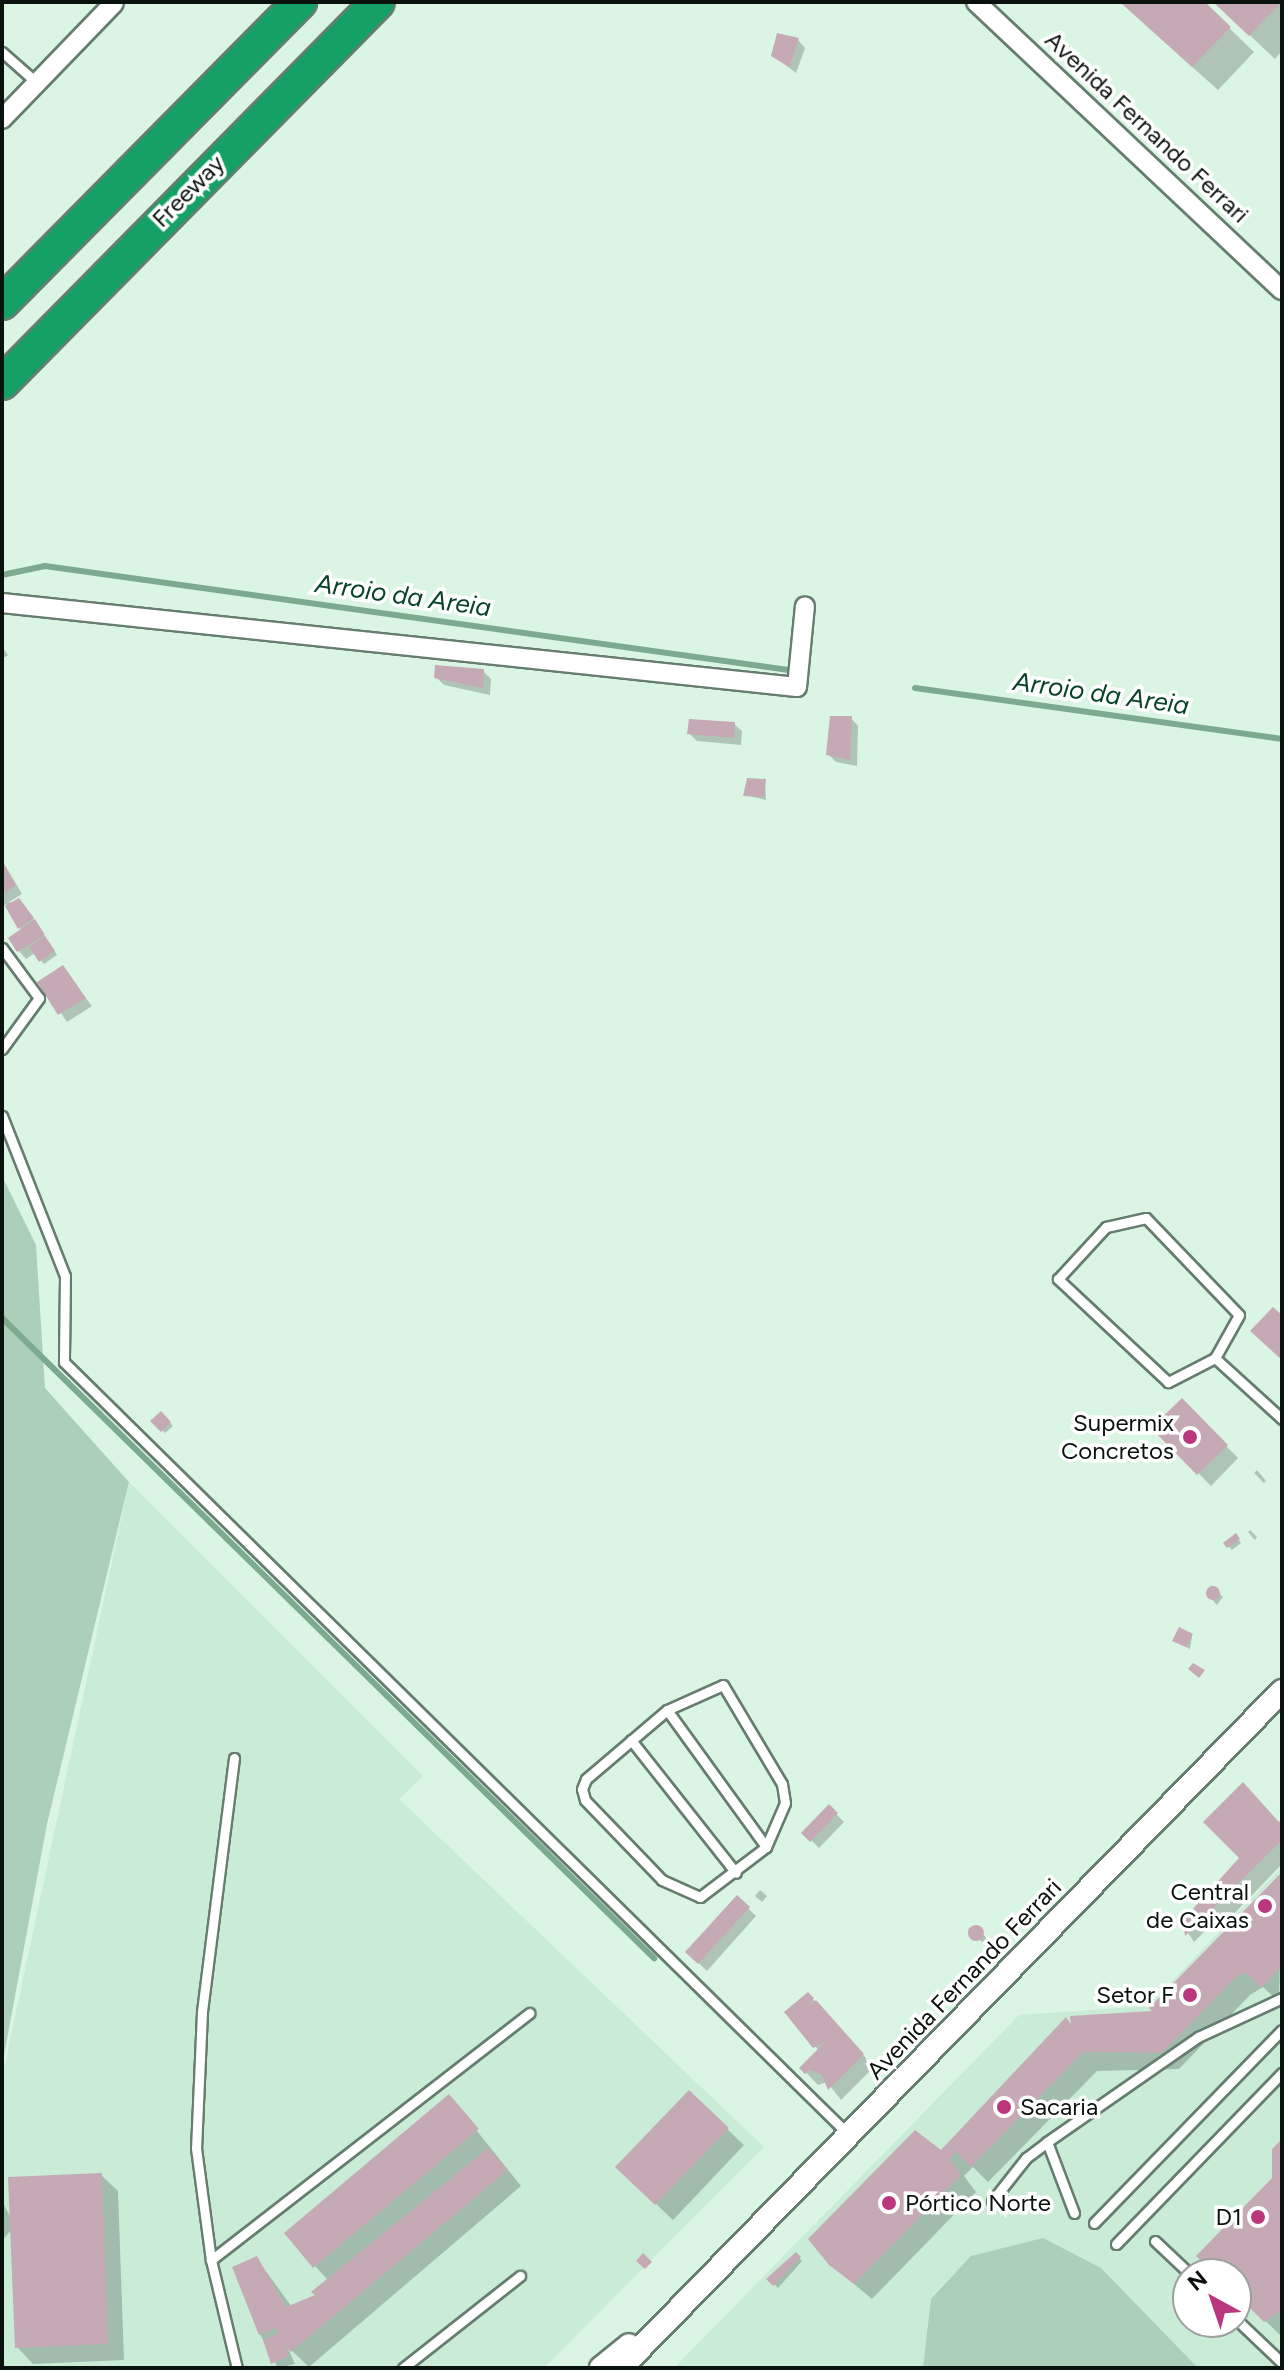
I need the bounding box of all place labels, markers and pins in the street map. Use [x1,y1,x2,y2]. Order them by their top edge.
place label: Supermix Concretos [1061,1409,1174,1465]
marker: Supermix Concretos [1181,1428,1199,1446]
place label: Central de Caixas [1146,1878,1249,1934]
marker: Central de Caixas [1256,1897,1274,1915]
place label: Setor F [1096,1981,1174,2009]
marker: Setor F [1181,1986,1199,2004]
place label: Sacaria [1020,2093,1098,2121]
marker: Sacaria [995,2098,1013,2116]
place label: Pórtico Norte [905,2189,1051,2217]
marker: Pórtico Norte [880,2194,898,2212]
place label: D1 [1216,2203,1242,2231]
marker: D1 [1249,2208,1267,2226]

